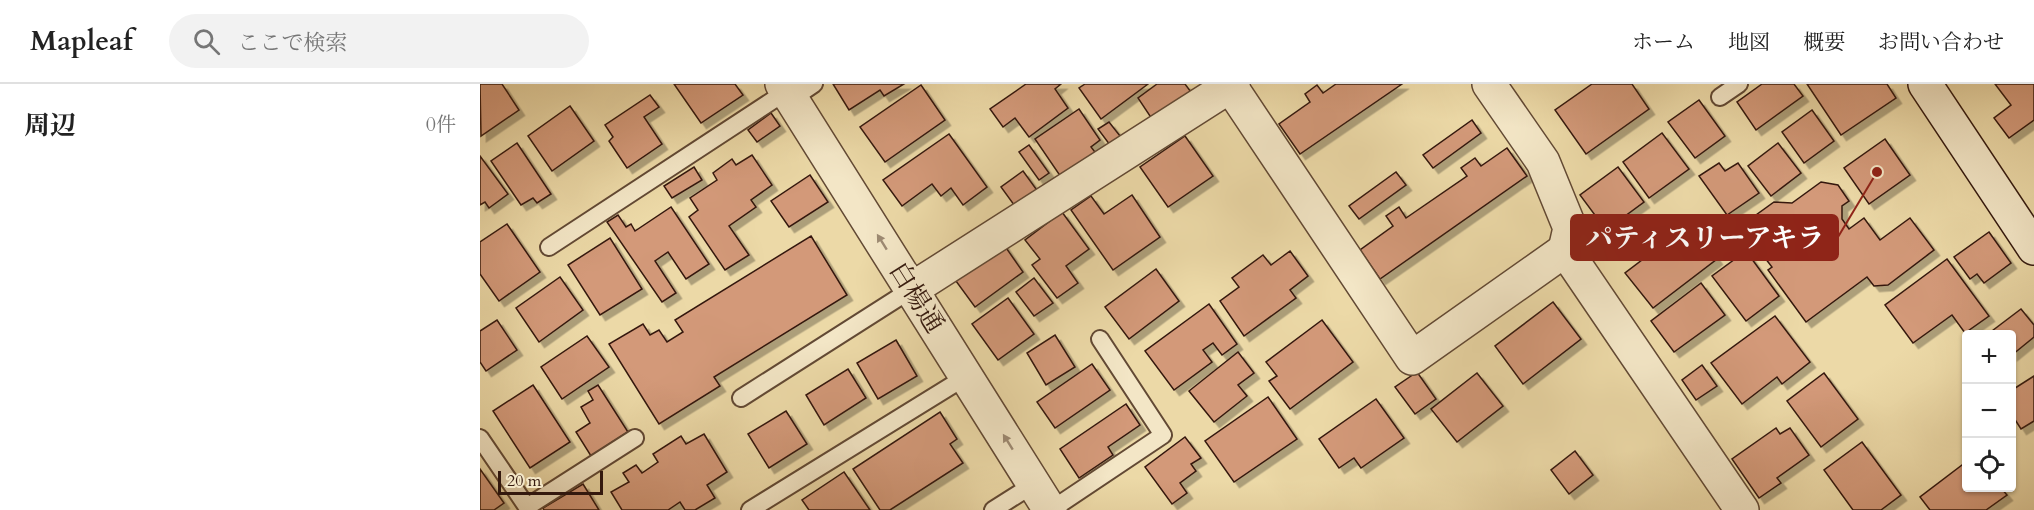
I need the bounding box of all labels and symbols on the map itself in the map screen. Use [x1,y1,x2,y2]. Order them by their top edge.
callout: パティスリーアキラ [1571,215,1838,260]
text: パティスリーアキラ [1586,220,1824,257]
one-way arrow [877,233,888,250]
street label: 白楊通 [881,255,952,340]
one-way arrow [1002,434,1013,451]
scale bar [498,468,603,496]

